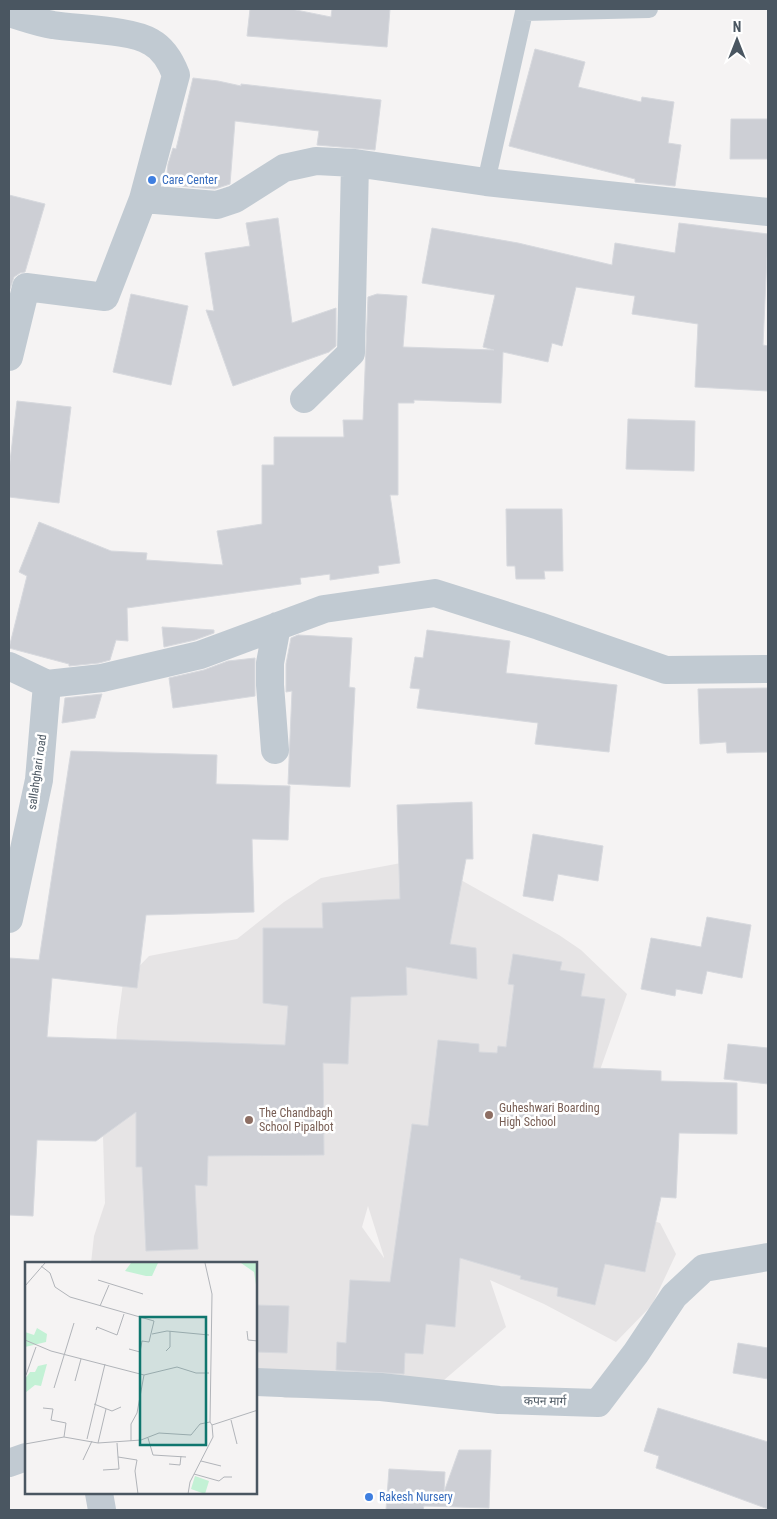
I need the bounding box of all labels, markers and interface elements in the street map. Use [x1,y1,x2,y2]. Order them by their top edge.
north arrow [712,15,762,65]
text: N [733,19,741,35]
place label: Care Center [162,173,218,187]
marker: Care Center [146,174,158,186]
street label: sallahghari road [25,733,49,811]
place label: Guheshwari Boarding High School [499,1101,600,1129]
place label: The Chandbagh School Pipalbot [259,1106,334,1134]
marker: Guheshwari Boarding High School [483,1109,495,1121]
marker: The Chandbagh School Pipalbot [243,1114,255,1126]
inset map [25,1262,258,1494]
street label: कपन मार्ग [524,1394,567,1408]
place label: Rakesh Nursery [379,1490,453,1504]
marker: Rakesh Nursery [363,1491,375,1503]

